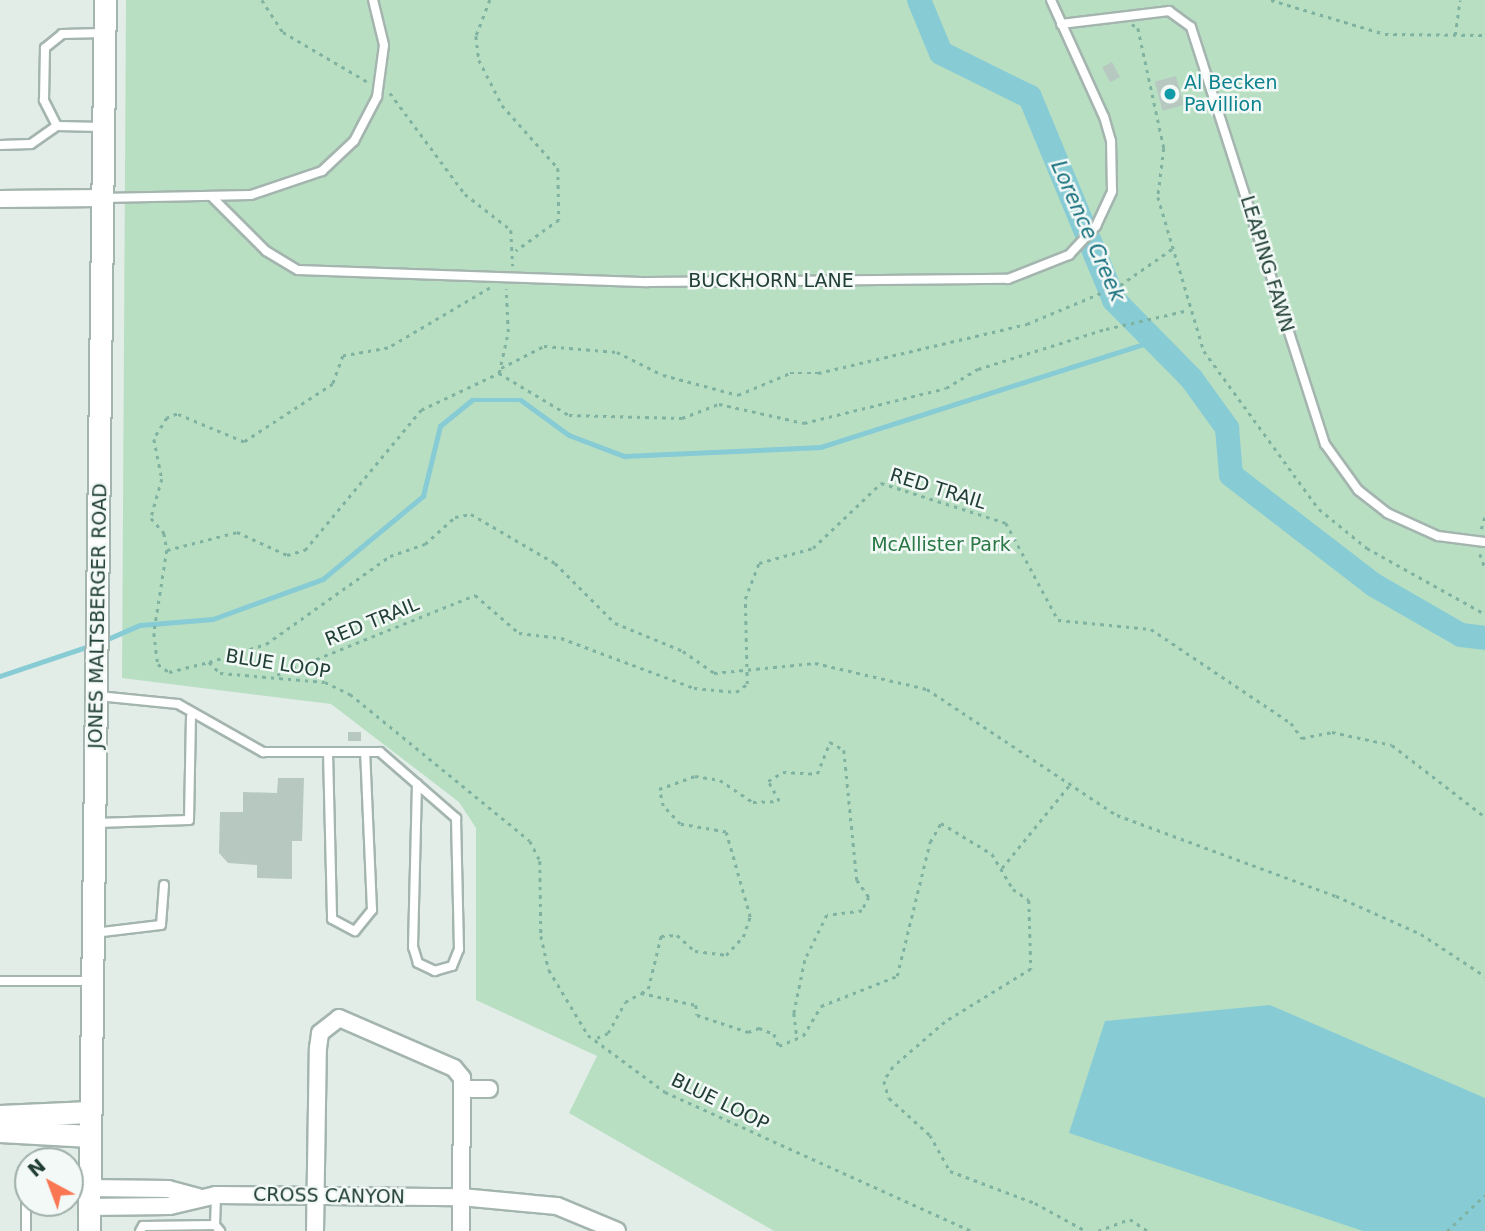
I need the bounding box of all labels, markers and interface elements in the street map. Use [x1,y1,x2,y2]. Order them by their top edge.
place label: Al Becken Pavillion [1184,72,1278,116]
marker: Al Becken Pavillion [1162,86,1178,102]
water label: Lorence Creek [1046,157,1130,305]
street label: LEAPING FAWN [1235,193,1299,335]
street label: BUCKHORN LANE [688,270,854,292]
street label: RED TRAIL [887,464,989,514]
street label: JONES MALTSBERGER ROAD [84,483,112,749]
park label: McAllister Park [871,534,1011,556]
street label: RED TRAIL [322,593,422,651]
street label: BLUE LOOP [224,644,332,684]
street label: BLUE LOOP [667,1069,773,1135]
north arrow [14,1147,84,1217]
text: N [23,1154,50,1181]
street label: CROSS CANYON [253,1183,405,1209]

